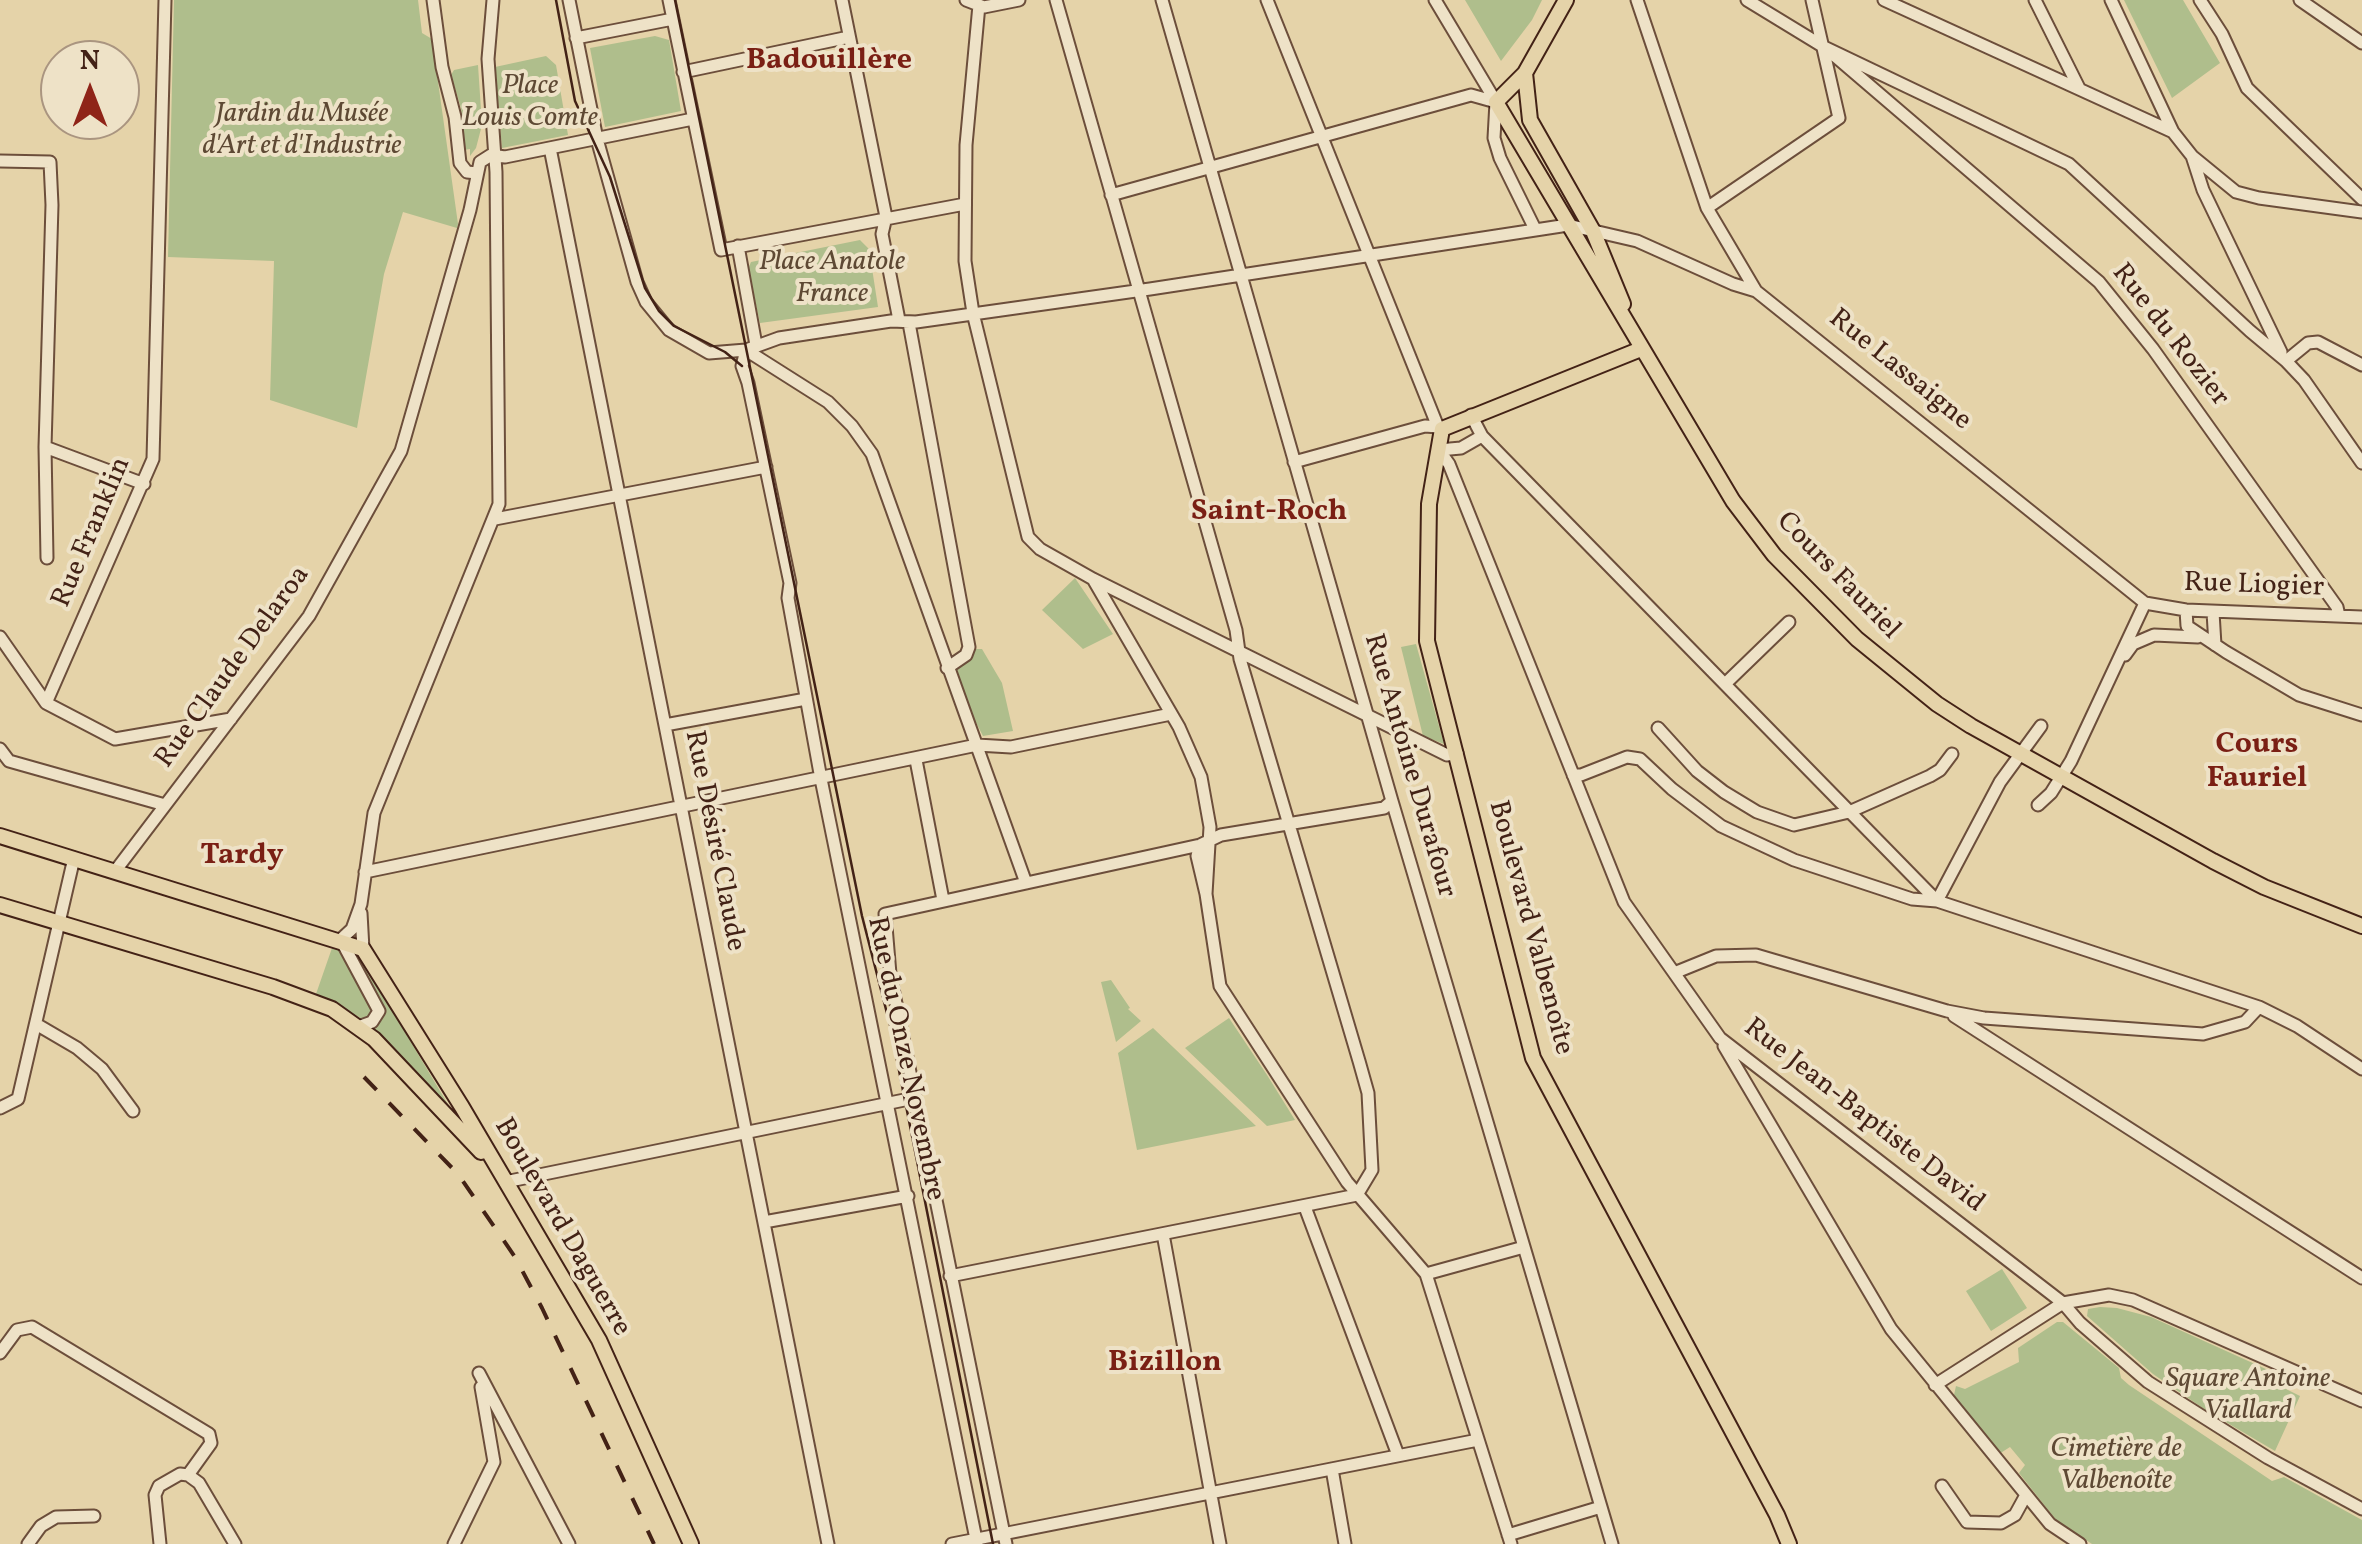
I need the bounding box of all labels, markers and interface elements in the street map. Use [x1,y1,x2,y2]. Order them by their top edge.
north arrow [40,40,140,140]
text: N [80,42,100,81]
district label: Badouillère [746,44,912,80]
park label: Place Louis Comte [462,71,598,137]
park label: Jardin du Musée d'Art et d'Industrie [202,99,402,165]
park label: Place Anatole France [759,247,905,313]
street label: Rue du Rozier [2103,258,2235,414]
street label: Rue Lassaigne [1821,303,1977,439]
street label: Rue Franklin [46,453,140,613]
district label: Saint-Roch [1191,495,1347,531]
street label: Cours Fauriel [1768,506,1906,648]
street label: Rue Claude Delaroa [149,560,319,776]
street label: Rue Liogier [2183,568,2325,606]
street label: Rue Antoine Durafour [1354,630,1462,902]
street label: Rue Désiré Claude [675,728,751,954]
district label: Cours Fauriel [2207,728,2307,798]
street label: Boulevard Valbenoîte [1479,797,1579,1059]
district label: Tardy [200,839,284,875]
street label: Rue du Onze Novembre [857,914,951,1204]
street label: Rue Jean-Baptiste David [1736,1012,1990,1222]
street label: Boulevard Daguerre [485,1113,637,1343]
district label: Bizillon [1108,1346,1222,1382]
park label: Square Antoine Viallard [2166,1364,2330,1430]
park label: Cimetière de Valbenoîte [2050,1434,2182,1500]

